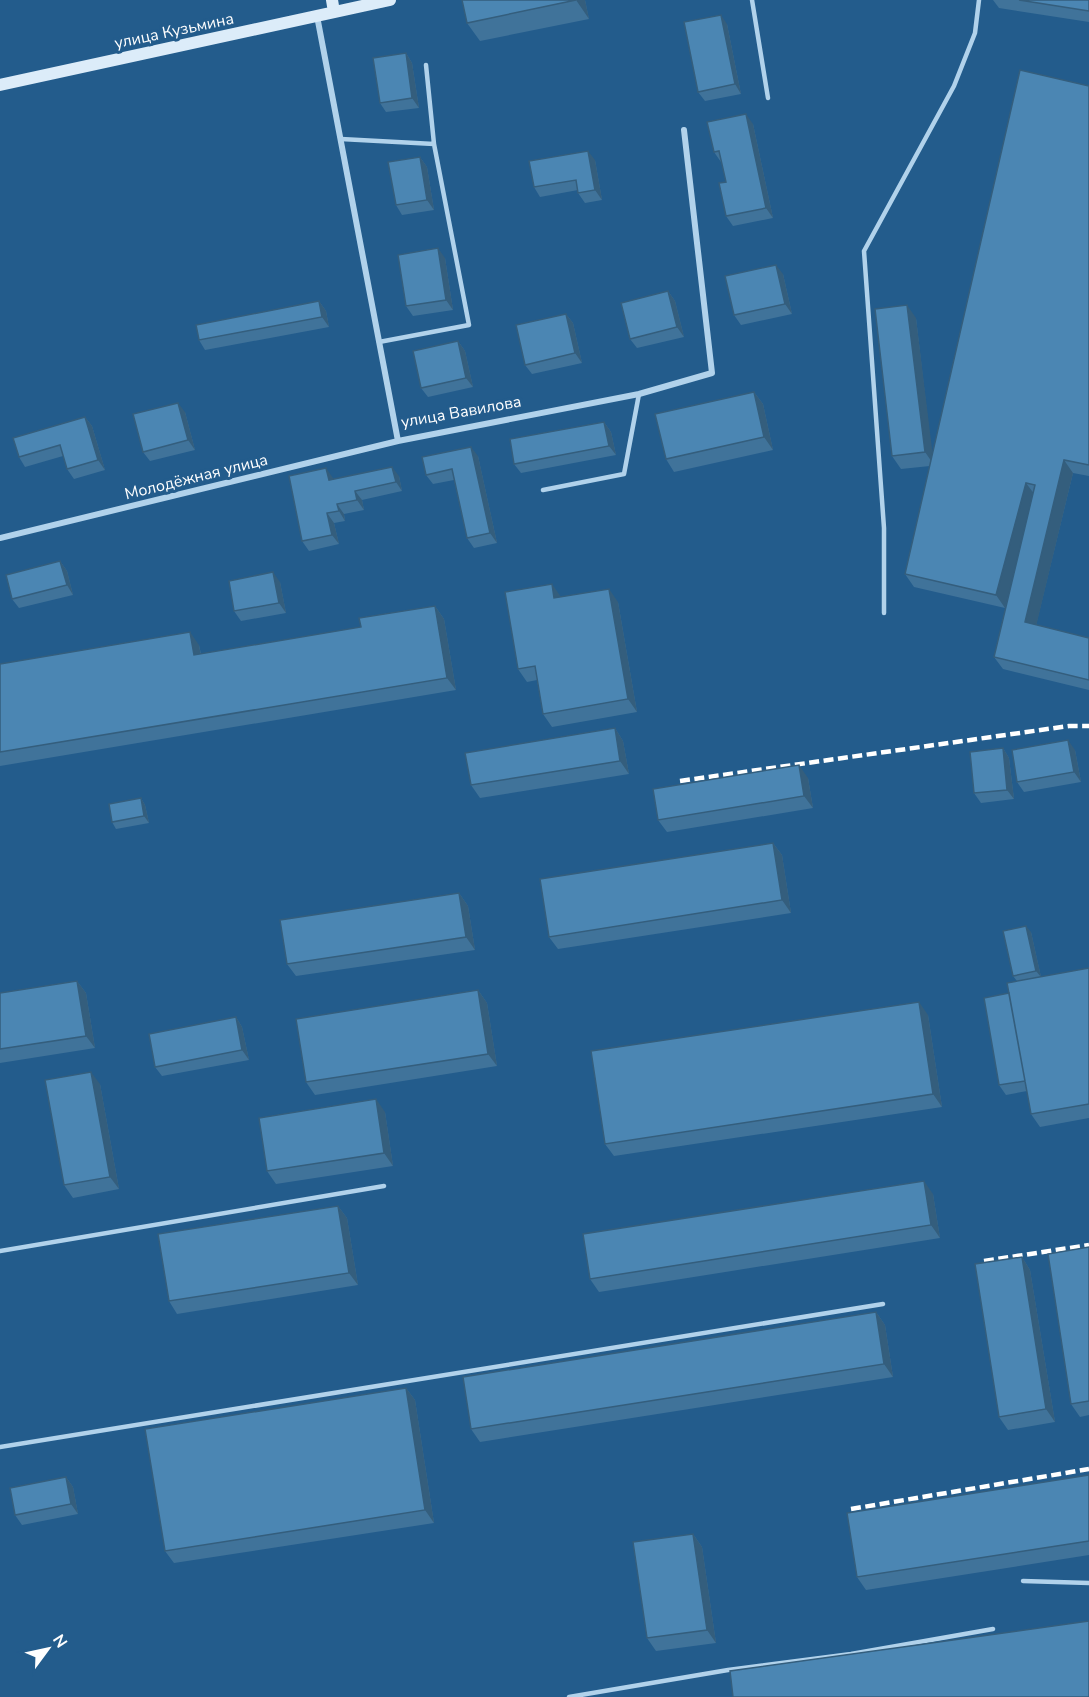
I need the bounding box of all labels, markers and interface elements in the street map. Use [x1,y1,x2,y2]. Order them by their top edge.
street label: улица Кузьмина [113,8,236,54]
street label: улица Вавилова [399,391,523,433]
street label: Молодёжная улица [122,449,270,505]
north arrow [18,1619,78,1679]
text: N [47,1630,72,1652]

